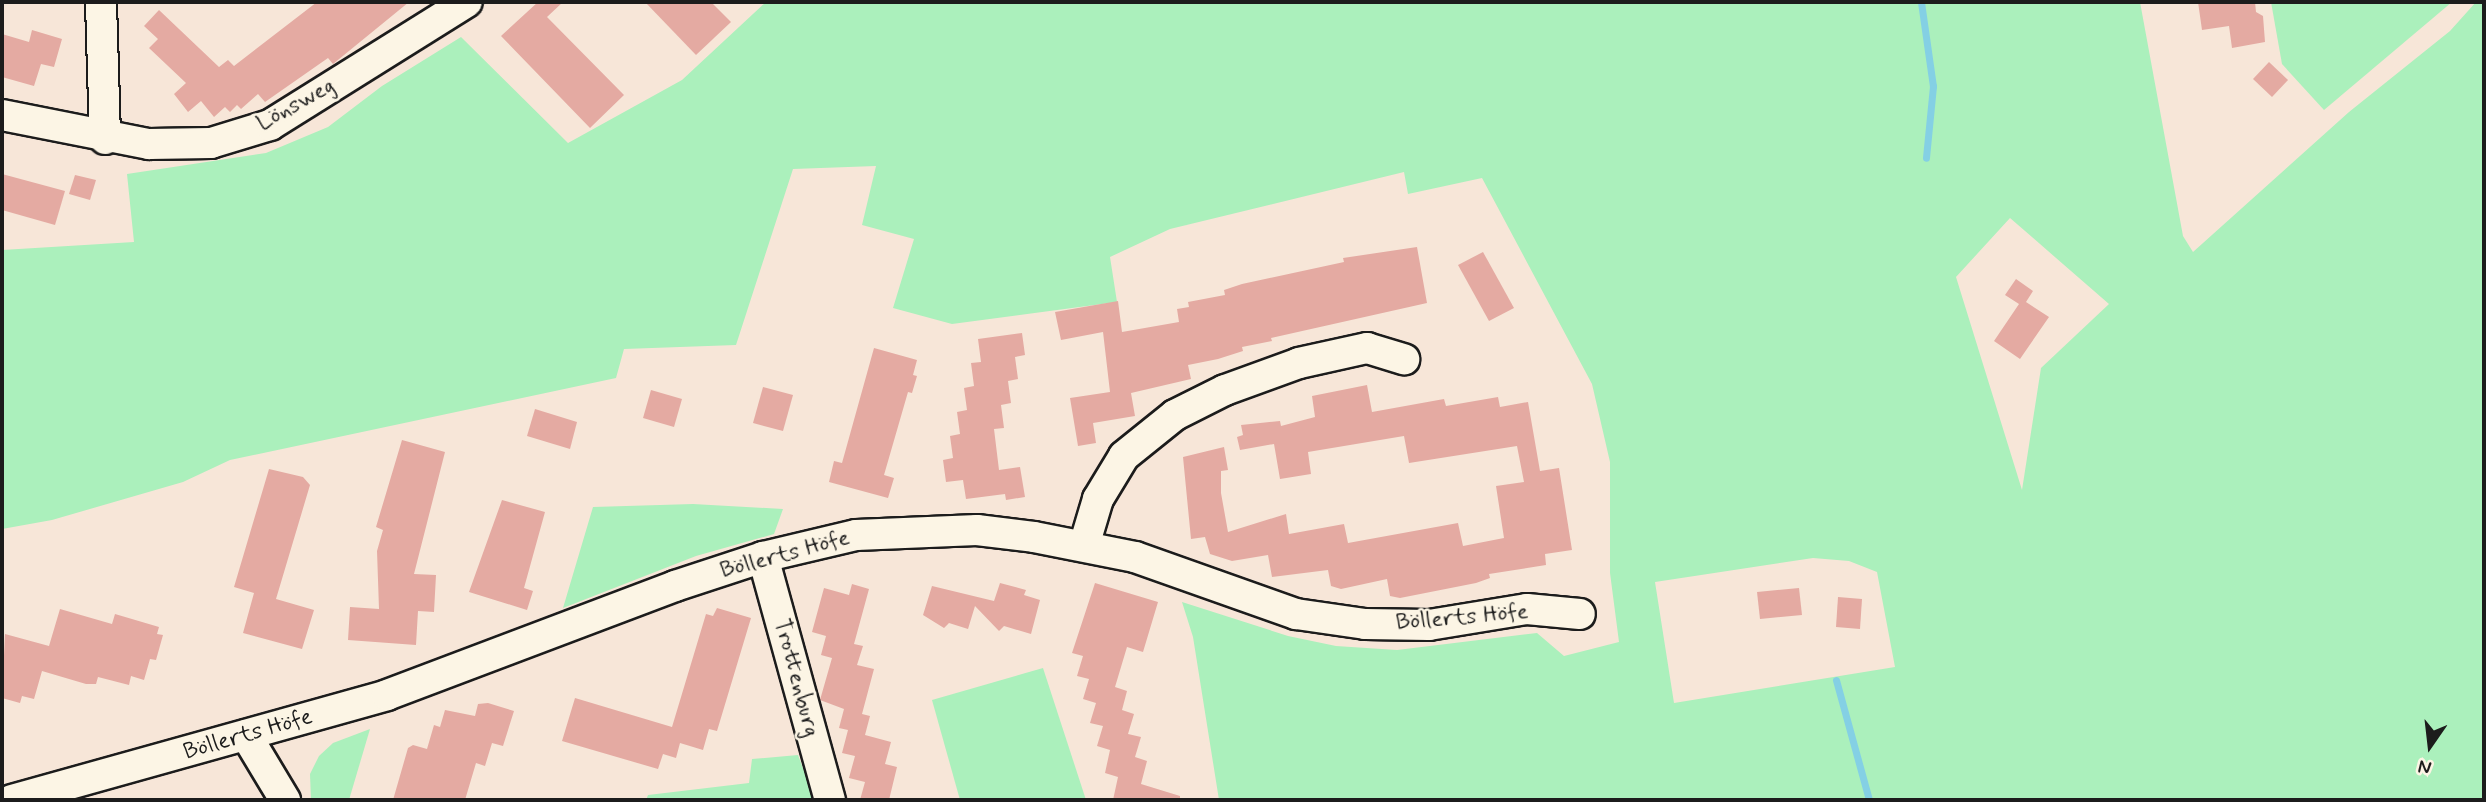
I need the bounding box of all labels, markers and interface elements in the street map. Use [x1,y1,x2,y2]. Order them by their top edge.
street label: Lönsweg [252,72,340,138]
street label: Böllerts Höfe [717,524,853,586]
street label: Böllerts Höfe [1395,598,1529,638]
street label: Trottenburg [767,616,825,740]
street label: Böllerts Höfe [180,703,316,767]
north arrow [2395,711,2465,781]
text: N [2416,753,2434,781]

